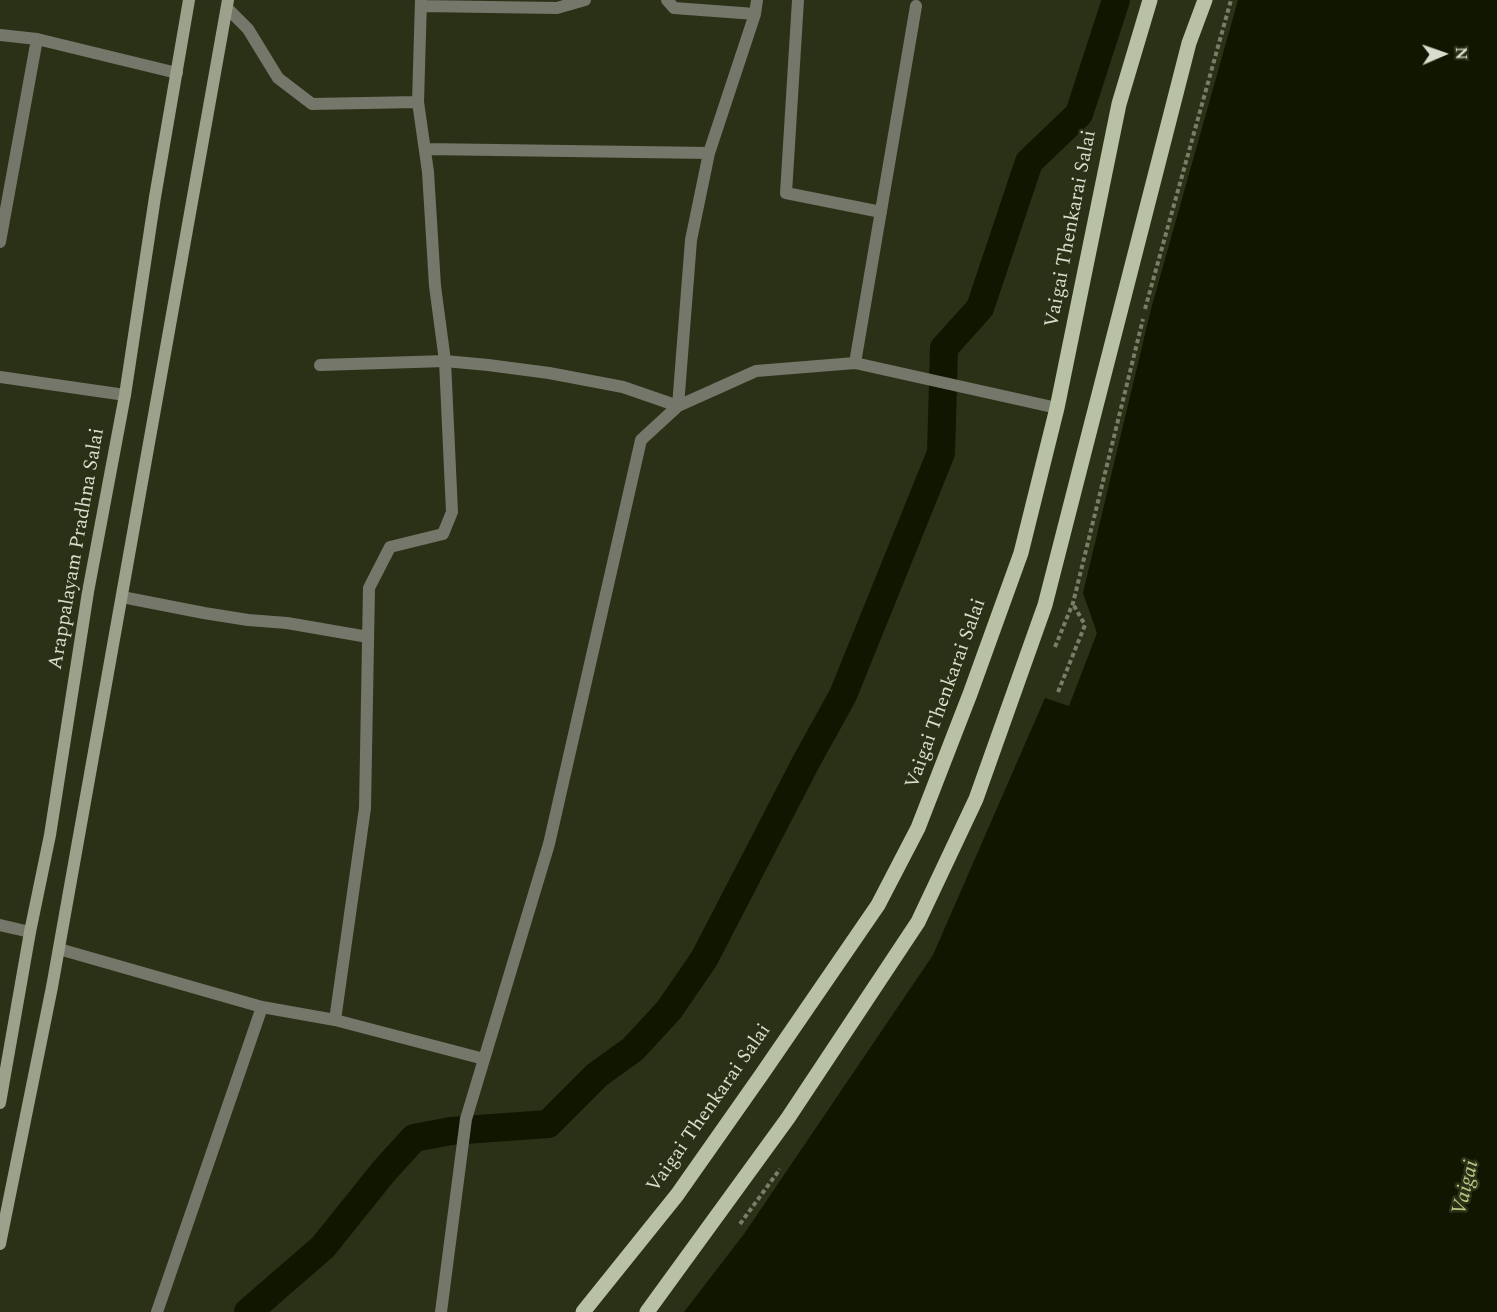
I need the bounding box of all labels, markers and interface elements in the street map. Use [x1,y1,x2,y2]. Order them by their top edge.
north arrow [1413,24,1473,84]
text: N [1449,46,1473,60]
street label: Vaigai Thenkarai Salai [1041,128,1103,330]
street label: Arappalayam Pradhna Salai [45,426,111,672]
street label: Vaigai Thenkarai Salai [901,596,993,792]
street label: Vaigai Thenkarai Salai [643,1020,777,1198]
water label: Vaigai [1448,1158,1486,1218]

